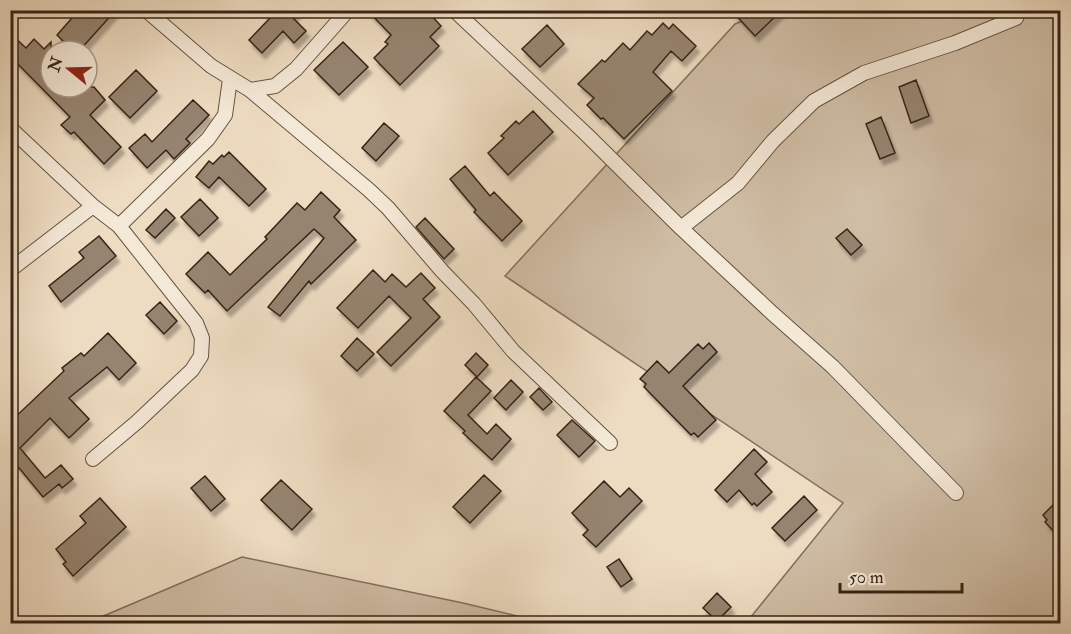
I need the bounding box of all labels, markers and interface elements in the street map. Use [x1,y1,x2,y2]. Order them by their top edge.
north arrow [39,39,99,99]
text: N [44,54,68,75]
scale bar [840,556,962,594]
text: 50 m [849,566,884,589]

